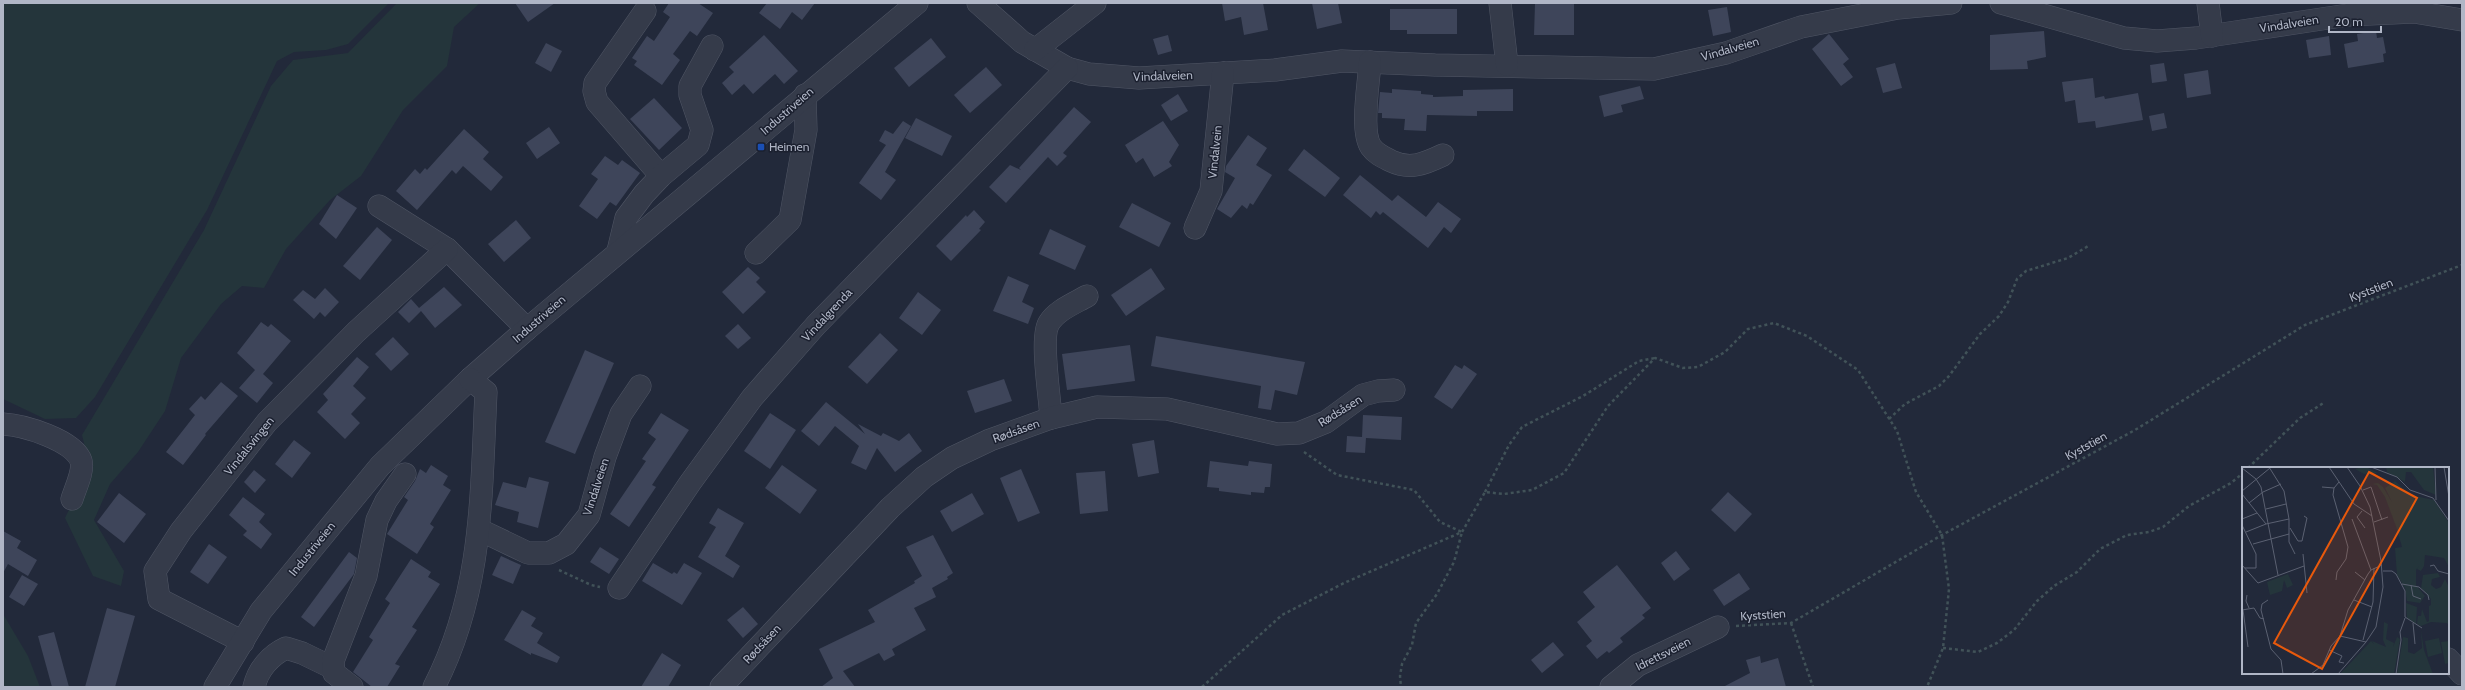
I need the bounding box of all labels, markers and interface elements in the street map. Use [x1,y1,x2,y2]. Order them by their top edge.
scale bar [2329,8,2381,34]
street label: Vindalveien [2258,11,2320,36]
text: 20 m [2335,14,2363,29]
street label: Vindalveien [1699,33,1761,64]
street label: Vindalveien [1133,67,1193,84]
street label: Industriveien [757,83,816,138]
street label: Vindalvein [1204,124,1225,179]
place label: Heimen [769,139,810,154]
marker: Heimen [756,142,766,152]
street label: Kyststien [2347,274,2395,305]
street label: Vindalgrenda [798,285,855,344]
street label: Industriveien [509,291,568,346]
street label: Rødsåsen [1315,391,1365,430]
street label: Vindalsvingen [220,413,277,478]
street label: Rødsåsen [990,415,1042,446]
street label: Kyststien [2062,428,2110,463]
street label: Vindalveien [579,456,612,518]
inset map [2242,467,2449,674]
street label: Industriveien [285,518,338,579]
street label: Kyststien [1740,605,1786,624]
street label: Rødsåsen [739,620,784,667]
street label: Idrettsveien [1633,633,1693,674]

